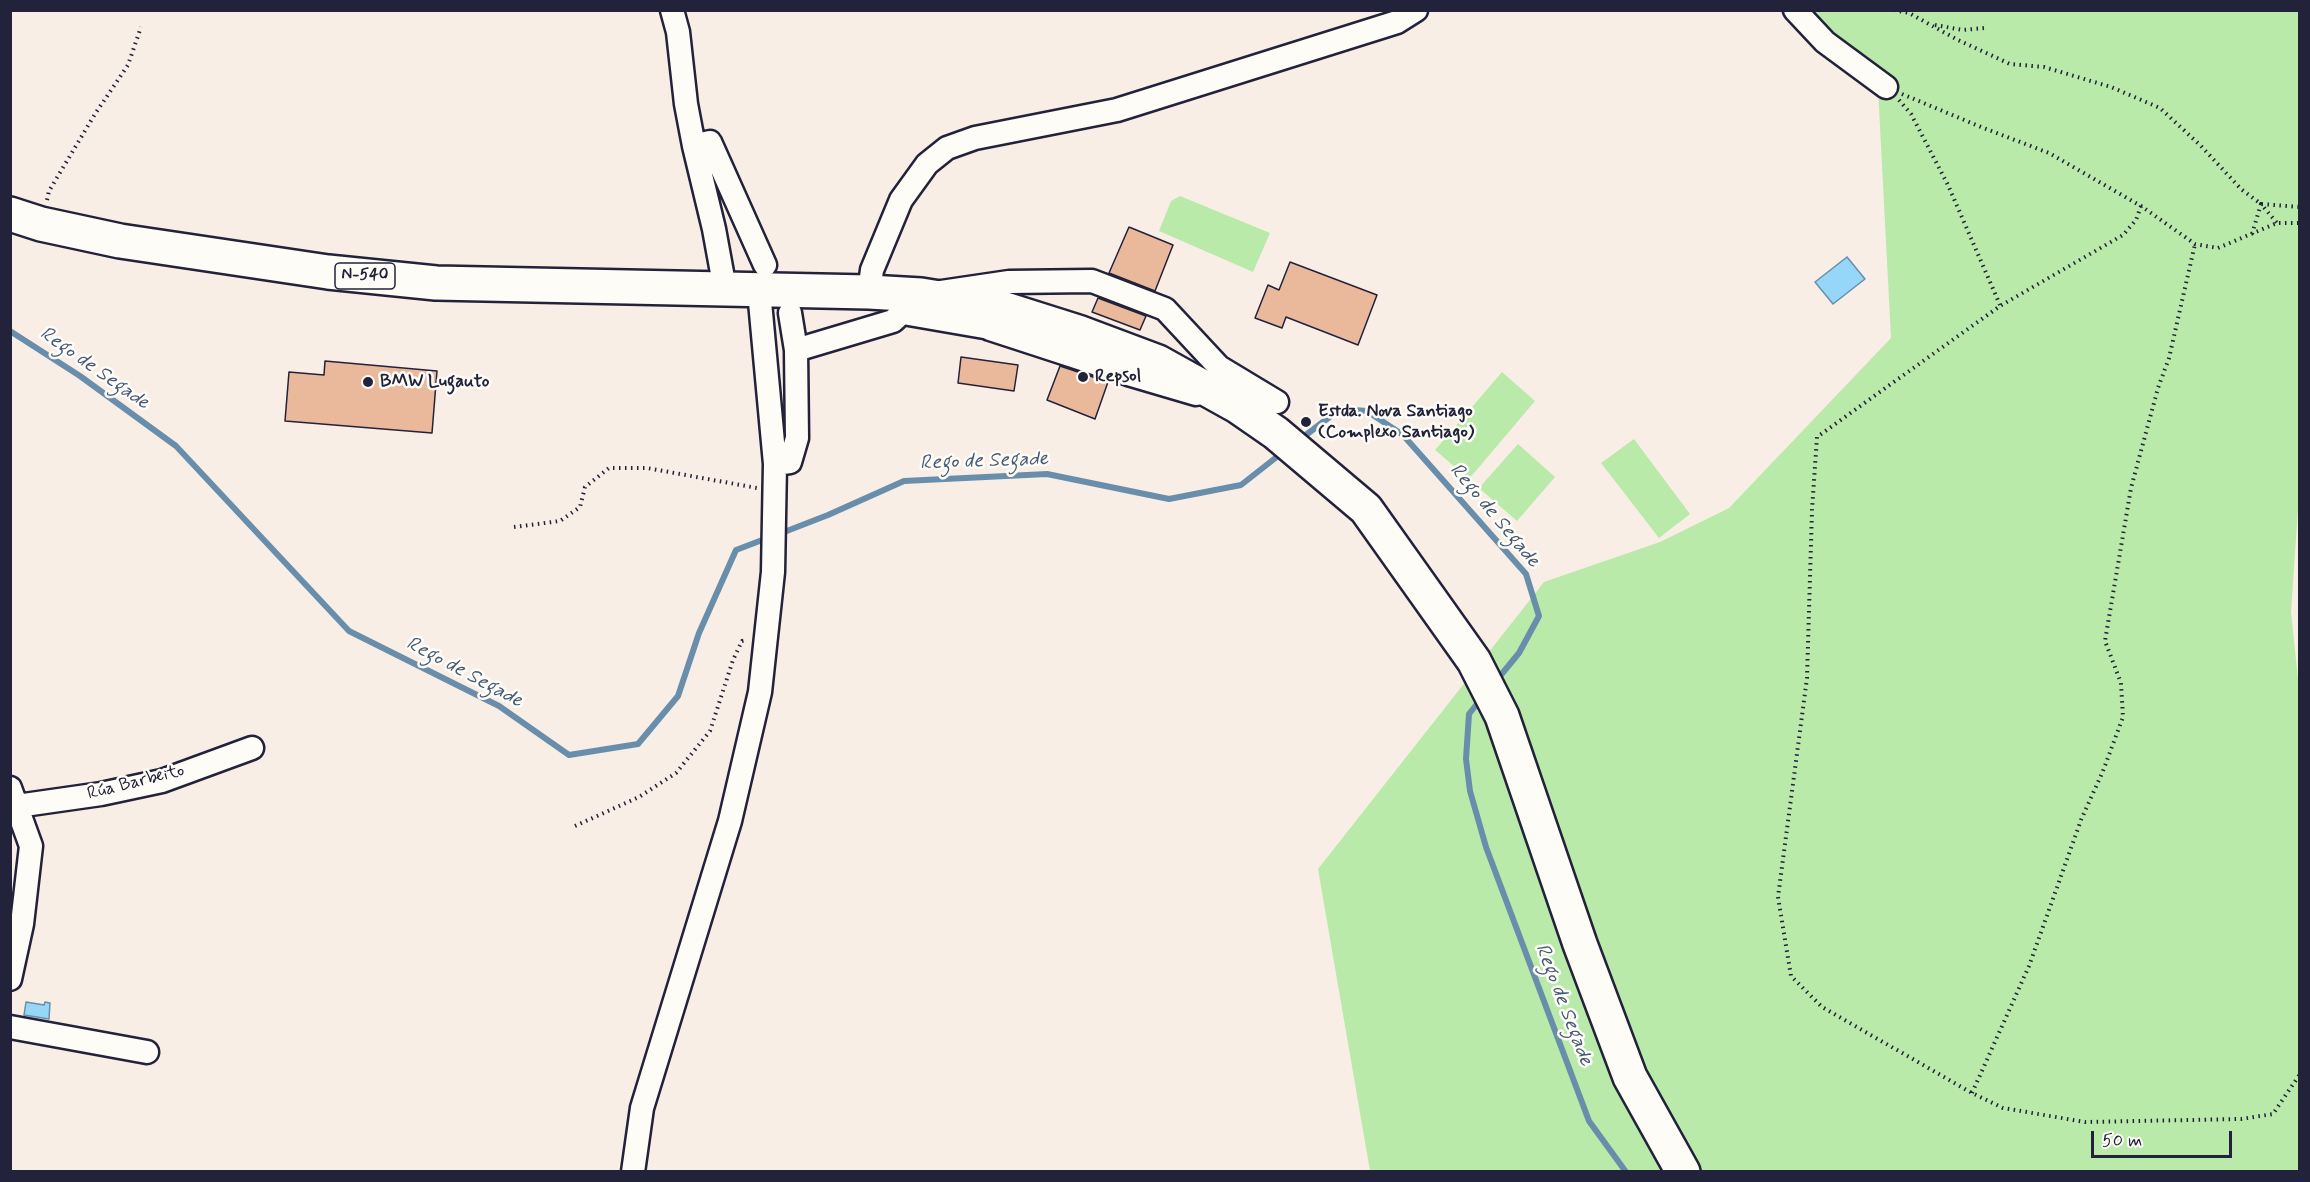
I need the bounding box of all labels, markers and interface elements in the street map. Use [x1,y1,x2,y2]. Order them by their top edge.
road number: N-540 [335,263,395,289]
water label: Rego de Segade [35,322,153,416]
place label: Repsol [1095,366,1141,388]
marker: Repsol [1076,370,1090,384]
place label: BMW Lugauto [380,371,489,393]
marker: BMW Lugauto [361,375,375,389]
place label: Estda. Nova Santiago (Complexo Santiago) [1318,401,1474,444]
marker: Estda. Nova Santiago (Complexo Santiago) [1299,415,1313,429]
water label: Rego de Segade [919,448,1049,476]
water label: Rego de Segade [1444,459,1544,573]
water label: Rego de Segade [402,632,526,714]
street label: Rúa Barbeito [85,761,187,805]
water label: Rego de Segade [1529,941,1597,1069]
scale bar [2094,1119,2235,1157]
text: 50 m [2102,1129,2142,1153]

